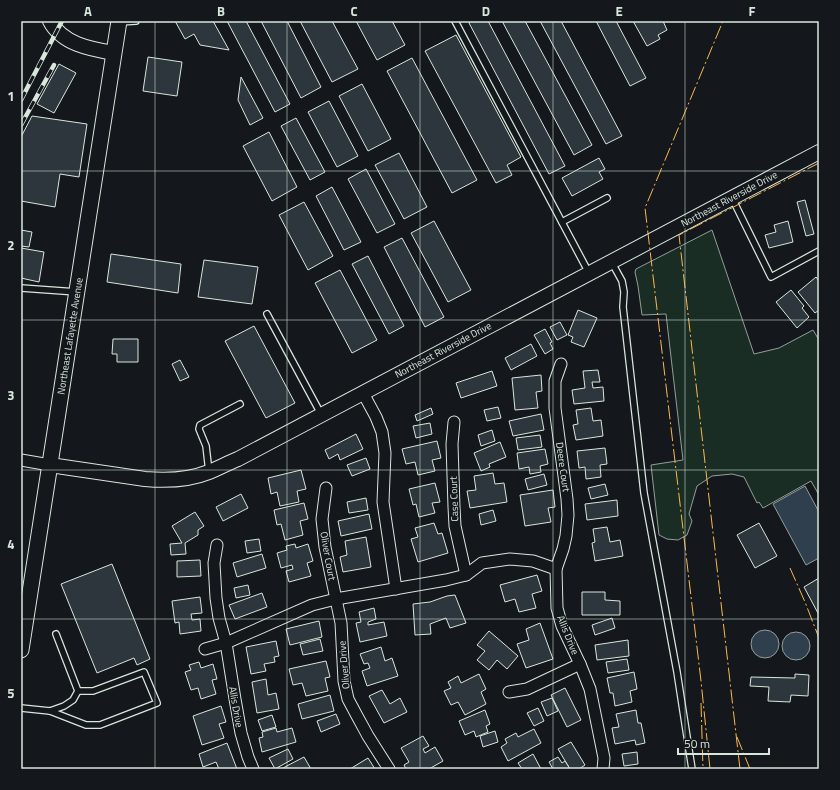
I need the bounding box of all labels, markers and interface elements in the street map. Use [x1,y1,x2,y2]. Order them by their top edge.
text: A [84,1,92,21]
text: B [217,1,225,21]
text: C [350,1,358,21]
text: D [482,1,490,21]
text: E [615,1,623,21]
text: F [749,1,756,21]
text: 1 [7,86,15,106]
street label: Northeast Riverside Drive [678,167,780,231]
text: 2 [7,235,15,255]
street label: Northeast Lafayette Avenue [53,276,87,396]
street label: Northeast Riverside Drive [392,318,494,382]
text: 3 [7,385,15,405]
street label: Deere Court [552,441,574,493]
street label: Case Court [446,476,462,522]
street label: Oliver Court [316,530,340,582]
text: 4 [7,534,15,554]
street label: Allis Drive [553,613,583,657]
street label: Oliver Drive [334,640,354,690]
text: 5 [7,683,15,703]
street label: Allis Drive [225,685,247,729]
scale bar [678,730,769,756]
text: 50 m [684,734,710,753]

